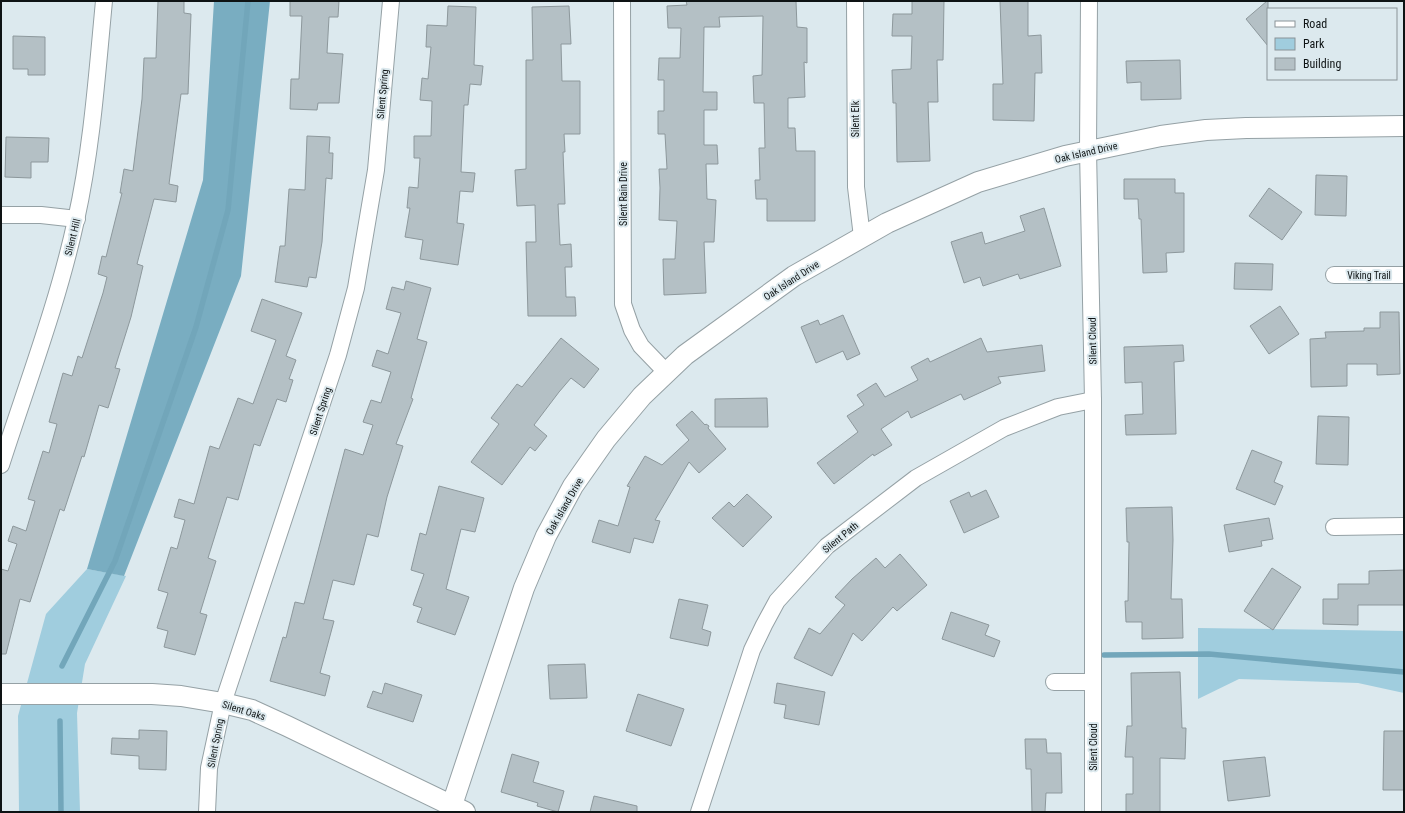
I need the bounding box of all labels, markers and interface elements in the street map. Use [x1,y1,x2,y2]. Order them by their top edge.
legend [1267,8,1397,80]
text: Road [1303,17,1327,31]
text: Park [1303,37,1325,51]
text: Building [1303,57,1341,71]
street label: Silent Spring [375,69,390,119]
street label: Silent Elk [850,100,861,137]
street label: Oak Island Drive [1054,140,1119,165]
street label: Silent Rain Drive [618,162,629,226]
street label: Silent Hill [63,218,82,257]
street label: Oak Island Drive [762,258,821,302]
street label: Viking Trail [1347,270,1391,281]
street label: Silent Cloud [1087,317,1098,365]
street label: Silent Spring [308,386,333,437]
street label: Oak Island Drive [544,476,585,537]
street label: Silent Path [820,520,860,555]
street label: Silent Oaks [221,699,267,722]
street label: Silent Spring [205,718,226,769]
street label: Silent Cloud [1088,723,1099,771]

